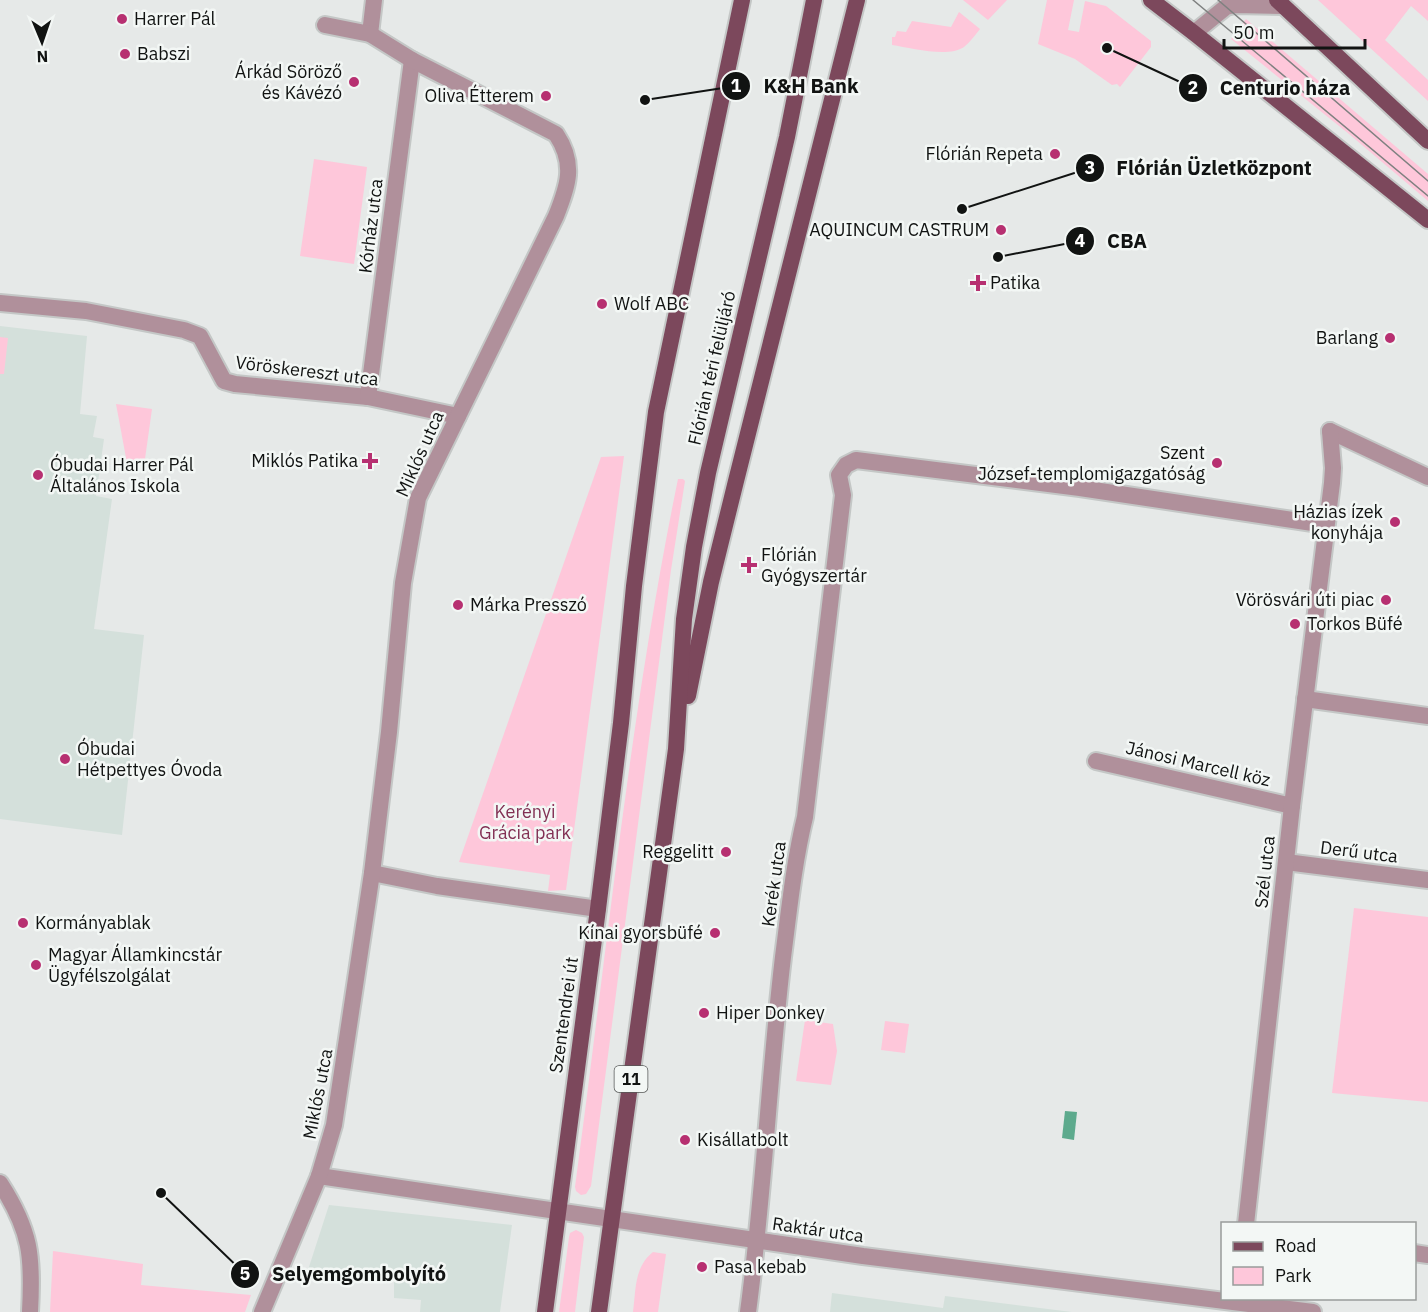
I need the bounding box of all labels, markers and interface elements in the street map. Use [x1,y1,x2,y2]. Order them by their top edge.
place label: Harrer Pál [134,7,216,30]
north arrow [12,12,72,72]
marker: Harrer Pál [115,12,129,26]
scale bar [1224,12,1365,50]
text: 50 m [1233,21,1275,44]
place label: Babszi [137,42,190,65]
text: N [36,47,49,67]
marker: Babszi [118,47,132,61]
place label: Árkád Söröző és Kávézó [235,60,342,104]
callout: K&H Bank [721,67,870,105]
callout: Centurio háza [1178,69,1363,107]
text: K&H Bank [763,72,859,99]
text: 1 [731,74,742,97]
text: Centurio háza [1220,74,1350,101]
marker: Árkád Söröző és Kávézó [347,75,361,89]
text: 2 [1188,76,1198,99]
place label: Oliva Étterem [424,84,534,107]
marker: Oliva Étterem [539,89,553,103]
place label: Flórián Repeta [925,142,1043,165]
marker: Flórián Repeta [1048,147,1062,161]
callout: Flórián Üzletközpont [1075,149,1324,187]
text: Flórián Üzletközpont [1116,154,1312,181]
text: 3 [1085,156,1095,179]
street label: Kórház utca [353,177,388,275]
place label: AQUINCUM CASTRUM [809,218,989,241]
callout: CBA [1065,222,1159,260]
marker: AQUINCUM CASTRUM [994,223,1008,237]
text: CBA [1107,227,1147,254]
text: 4 [1075,229,1086,252]
place label: Patika [990,271,1041,294]
marker: Patika [971,276,985,290]
street label: Flórián téri felüljáró [683,288,740,447]
place label: Wolf ABC [614,292,689,315]
marker: Wolf ABC [595,297,609,311]
place label: Barlang [1316,326,1378,349]
marker: Barlang [1383,331,1397,345]
street label: Vöröskereszt utca [234,350,380,391]
street label: Miklós utca [390,407,449,500]
place label: Szent József-templomigazgatóság [978,441,1205,485]
place label: Miklós Patika [251,449,358,472]
place label: Óbudai Harrer Pál Általános Iskola [50,453,194,497]
marker: Miklós Patika [363,454,377,468]
marker: Szent József-templomigazgatóság [1210,456,1224,470]
marker: Óbudai Harrer Pál Általános Iskola [31,468,45,482]
place label: Házias ízek konyhája [1293,500,1384,544]
marker: Házias ízek konyhája [1388,515,1402,529]
place label: Flórián Gyógyszertár [761,543,867,587]
marker: Flórián Gyógyszertár [742,558,756,572]
place label: Vörösvári úti piac [1236,588,1374,611]
place label: Márka Presszó [470,593,587,616]
marker: Vörösvári úti piac [1379,593,1393,607]
marker: Márka Presszó [451,598,465,612]
place label: Torkos Büfé [1307,612,1403,635]
marker: Torkos Büfé [1288,617,1302,631]
street label: Jánosi Marcell köz [1124,736,1273,791]
place label: Óbudai Hétpettyes Óvoda [77,737,222,781]
marker: Óbudai Hétpettyes Óvoda [58,752,72,766]
park label: Kerényi Grácia park [479,800,572,844]
street label: Szél utca [1249,834,1280,909]
street label: Derű utca [1319,835,1400,868]
street label: Kerék utca [756,839,791,928]
place label: Reggelitt [642,840,714,863]
marker: Reggelitt [719,845,733,859]
place label: Kormányablak [35,911,151,934]
marker: Kormányablak [16,916,30,930]
place label: Kínai gyorsbüfé [578,921,703,944]
marker: Kínai gyorsbüfé [708,926,722,940]
place label: Magyar Államkincstár Ügyfélszolgálat [48,943,222,987]
street label: Szentendrei út [544,955,583,1075]
marker: Magyar Államkincstár Ügyfélszolgálat [29,958,43,972]
place label: Hiper Donkey [716,1001,825,1024]
marker: Hiper Donkey [697,1006,711,1020]
street label: Miklós utca [297,1046,338,1141]
road number: 11 [614,1066,648,1092]
place label: Kisállatbolt [697,1128,789,1151]
marker: Kisállatbolt [678,1133,692,1147]
street label: Raktár utca [771,1212,866,1247]
legend [1221,1222,1416,1300]
text: Road [1275,1234,1316,1257]
callout: Selyemgombolyító [230,1255,458,1293]
place label: Pasa kebab [714,1255,807,1278]
text: Selyemgombolyító [272,1260,446,1287]
marker: Pasa kebab [695,1260,709,1274]
text: 5 [240,1262,251,1285]
text: Park [1275,1264,1312,1287]

